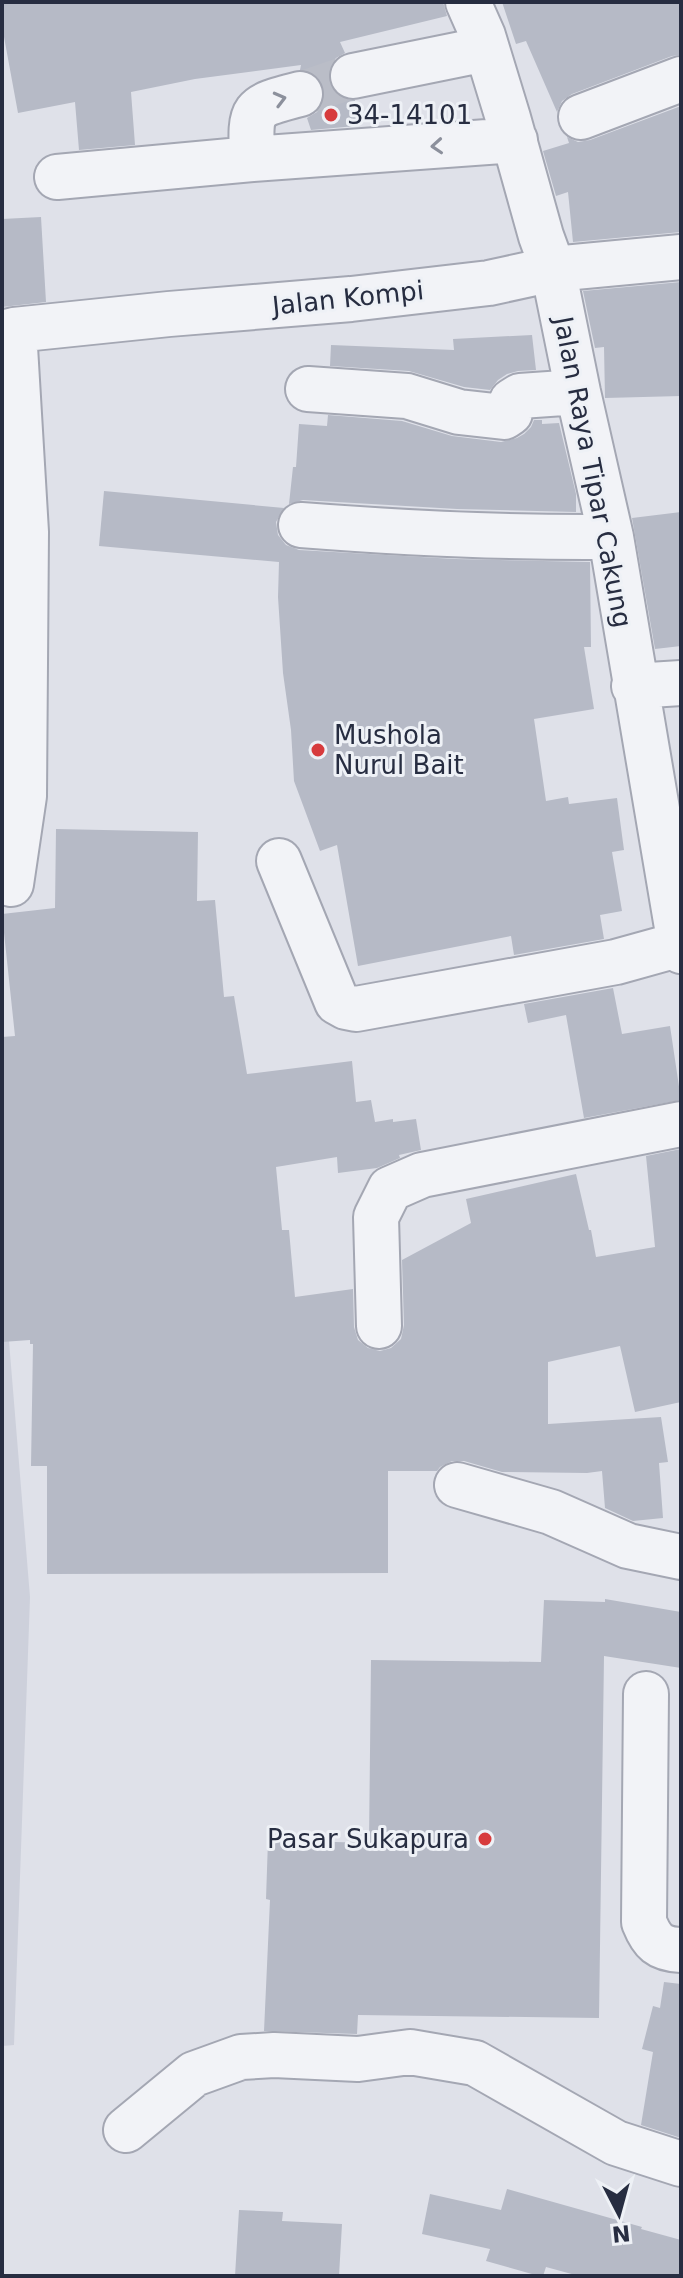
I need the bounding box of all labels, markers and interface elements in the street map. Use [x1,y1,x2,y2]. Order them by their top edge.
one-way arrow [272,92,286,108]
place label: 34-14101 [347,100,472,130]
marker: 34-14101 [322,106,340,124]
one-way arrow [430,137,443,154]
street label: Jalan Kompi [269,275,425,321]
street label: Jalan Raya Tipar Cakung [548,312,638,630]
place label: Mushola Nurul Bait [334,720,464,780]
marker: Mushola Nurul Bait [309,741,327,759]
place label: Pasar Sukapura [267,1824,469,1854]
marker: Pasar Sukapura [476,1830,494,1848]
north arrow [579,2174,659,2254]
text: N [611,2220,632,2247]

